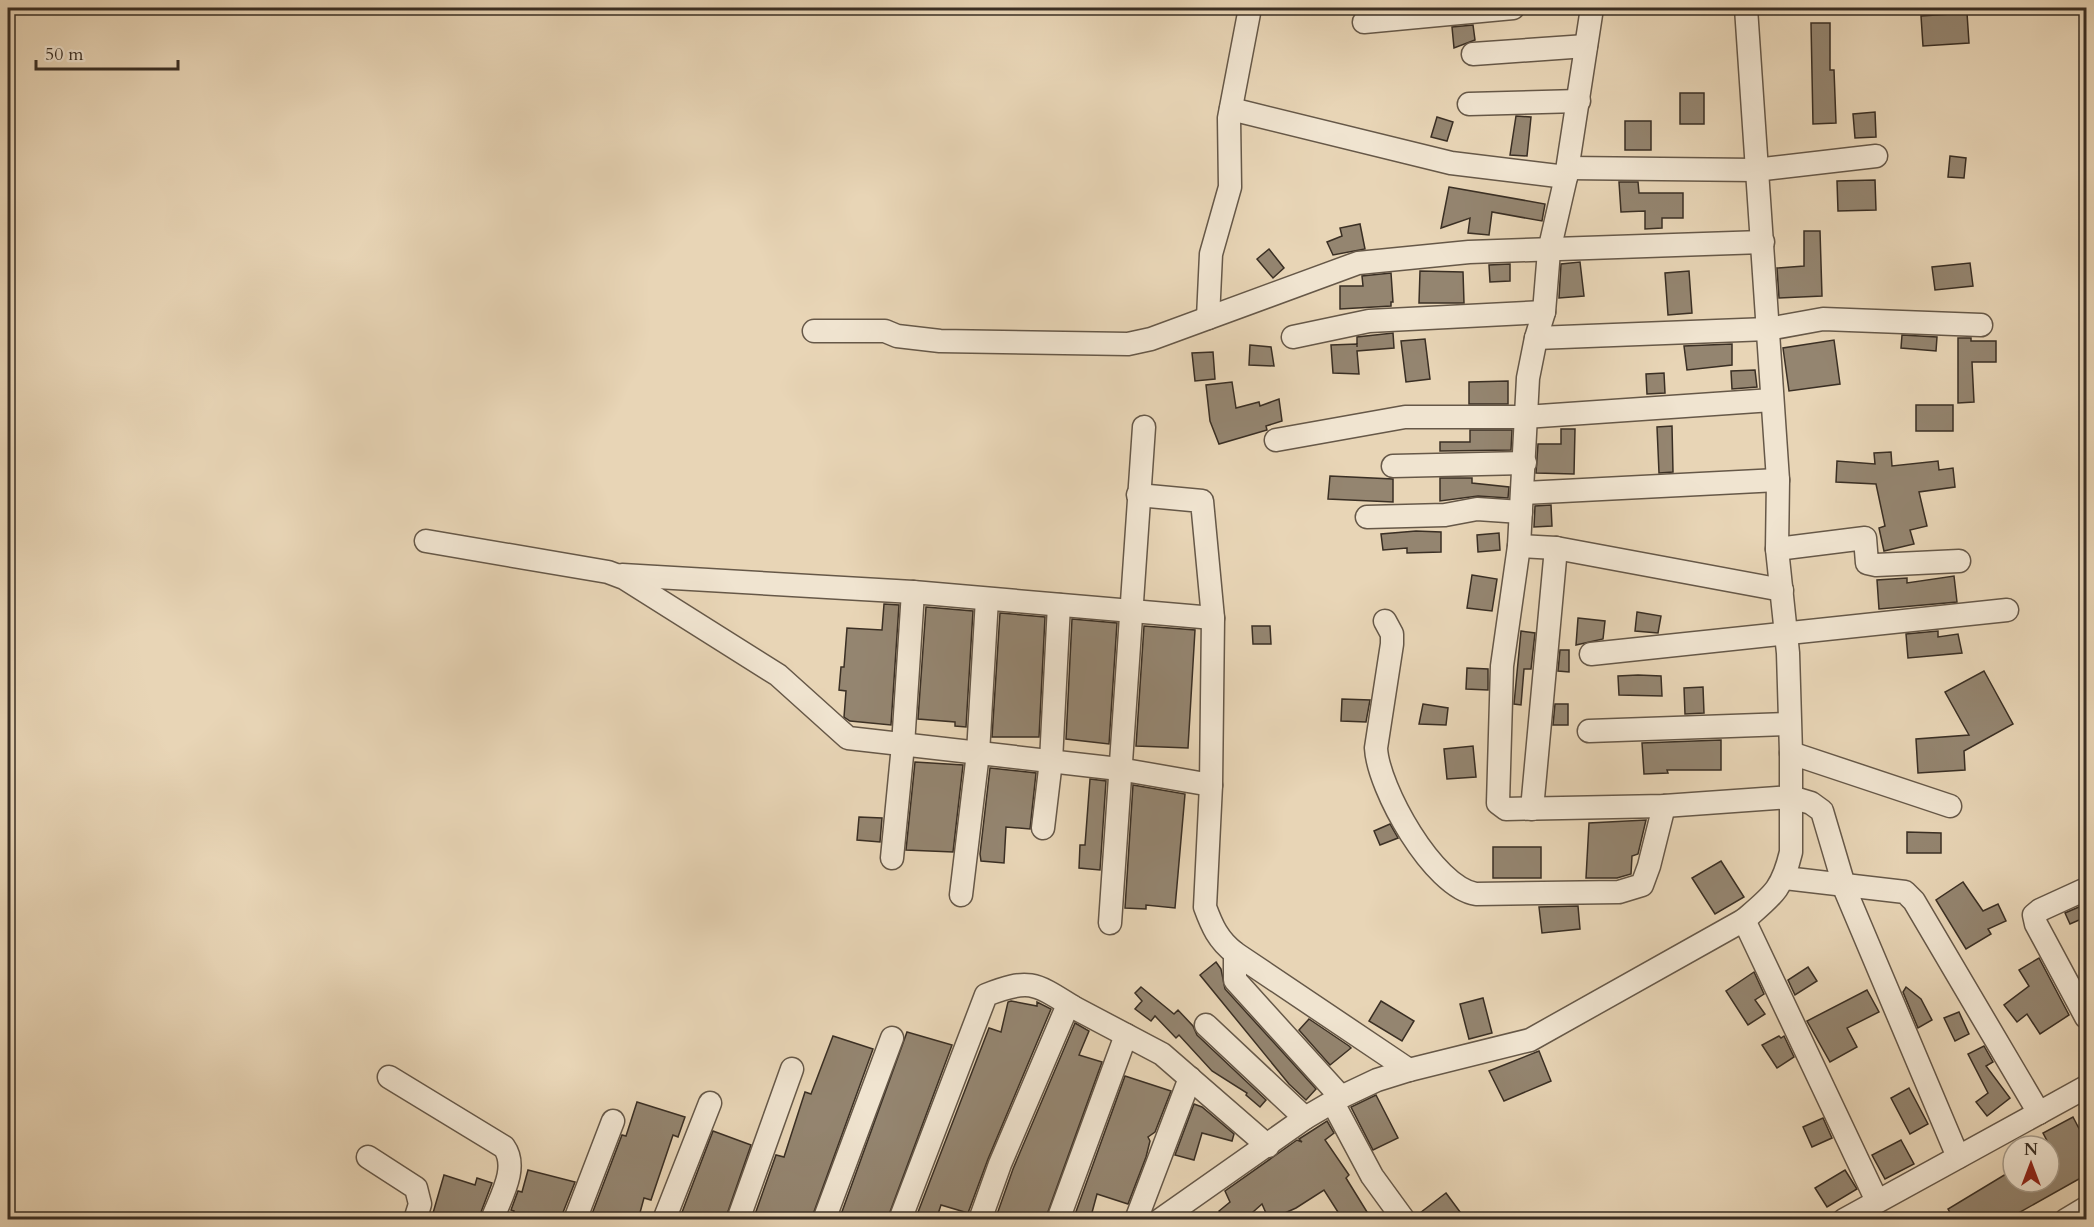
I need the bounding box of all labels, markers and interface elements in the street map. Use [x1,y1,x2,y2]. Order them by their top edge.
scale bar [36,33,178,71]
text: 50 m [45,42,84,67]
north arrow [2001,1134,2061,1194]
text: N [2024,1139,2038,1161]

